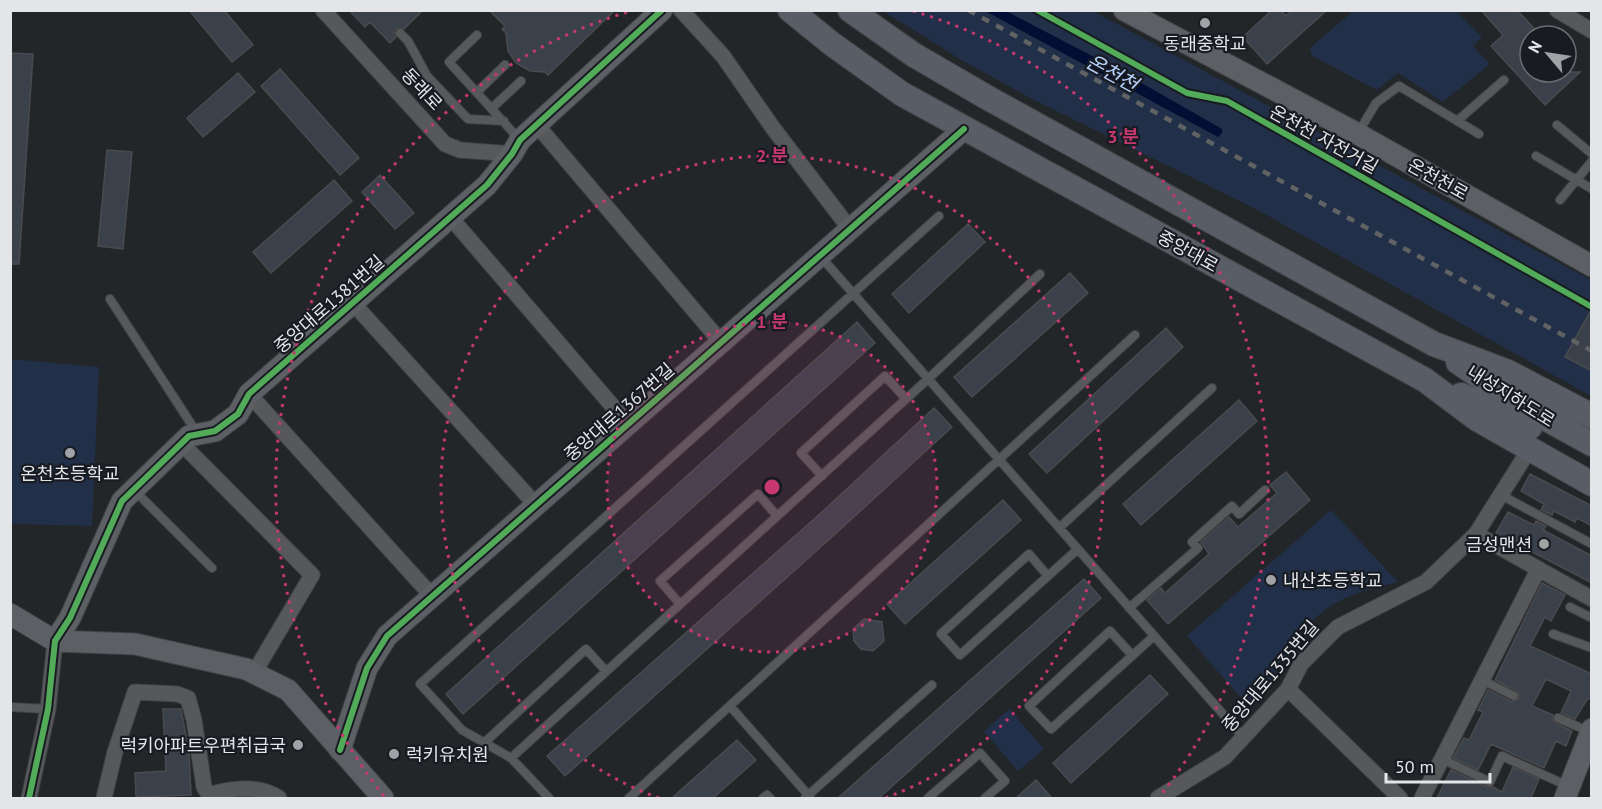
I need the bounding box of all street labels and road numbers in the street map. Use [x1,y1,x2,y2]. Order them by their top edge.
street label: 동래로 [397,63,447,115]
street label: 온천천 자전거길 [1266,100,1382,178]
street label: 온천천로 [1403,153,1473,205]
street label: 중앙대로 [1153,225,1223,277]
street label: 중앙대로1381번길 [269,250,389,358]
street label: 중앙대로1367번길 [559,358,679,466]
street label: 내성지하도로 [1463,360,1559,432]
street label: 중앙대로1335번길 [1217,616,1323,736]

